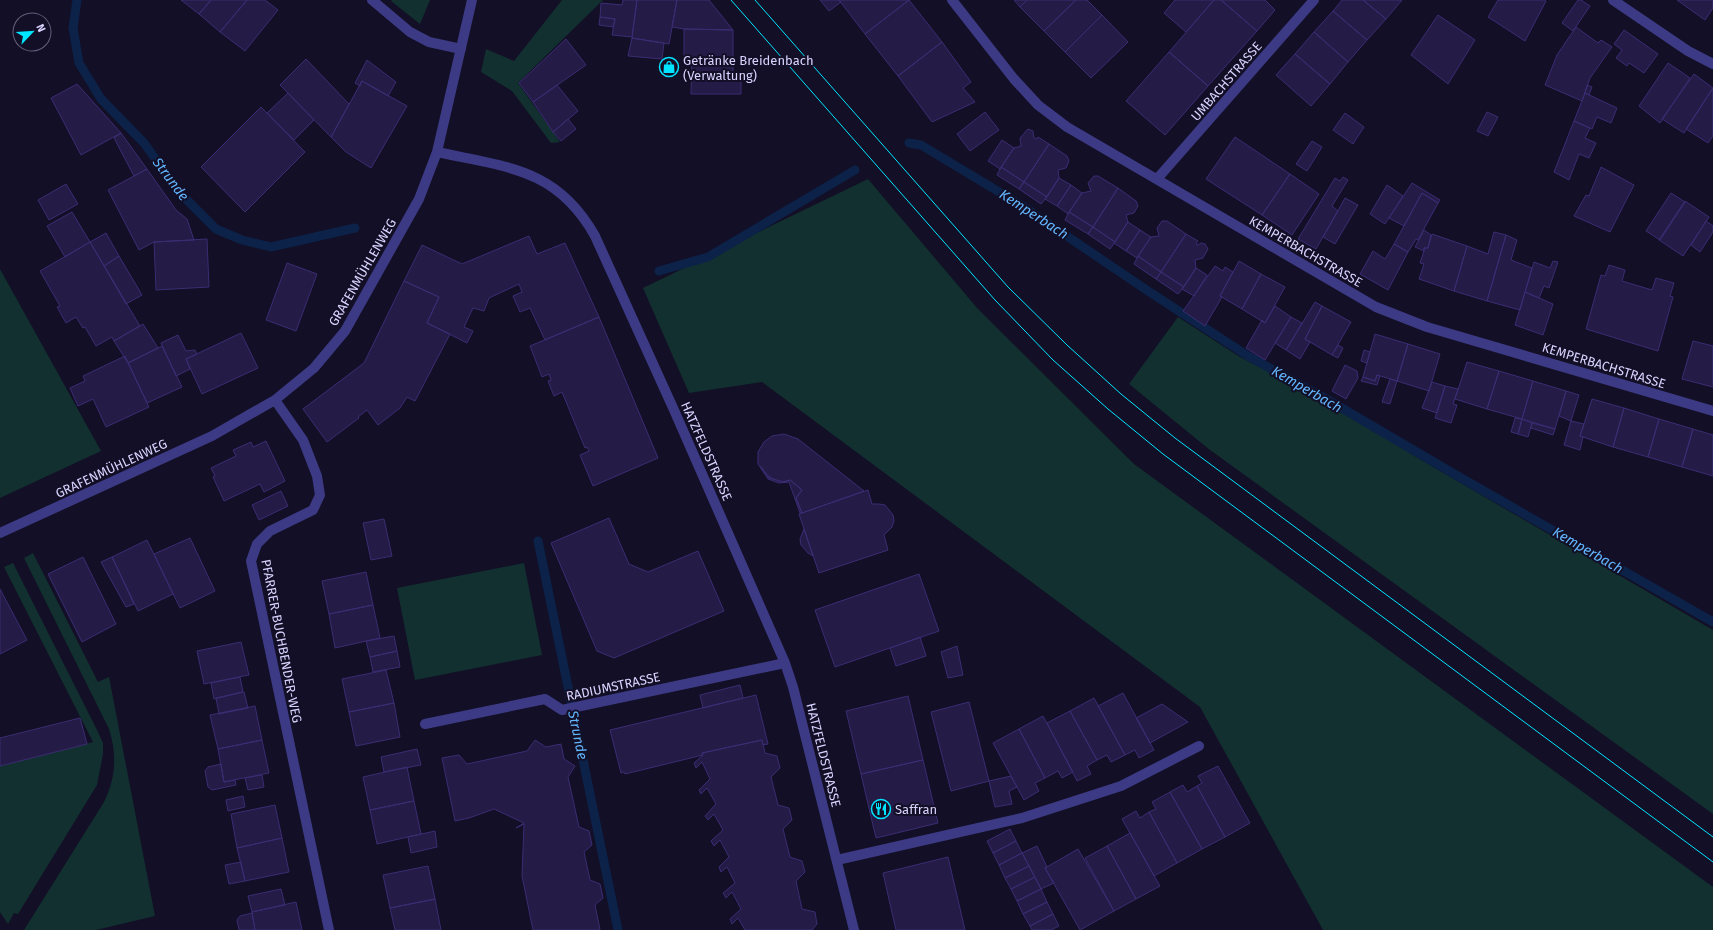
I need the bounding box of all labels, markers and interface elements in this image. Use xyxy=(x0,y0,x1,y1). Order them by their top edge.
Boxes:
north arrow xyxy=(12,12,52,52)
text: N xyxy=(33,22,48,34)
street label: UMBACHSTRASSE xyxy=(1188,39,1265,124)
place label: Getränke Breidenbach (Verwaltung) xyxy=(683,53,814,83)
shop icon: Getränke Breidenbach (Verwaltung) xyxy=(658,56,680,78)
water label: Strunde xyxy=(148,154,192,204)
water label: Kemperbach xyxy=(996,186,1071,243)
street label: KEMPERBACHSTRASSE xyxy=(1246,213,1365,290)
street label: GRAFENMÜHLENWEG xyxy=(325,215,399,329)
street label: KEMPERBACHSTRASSE xyxy=(1540,340,1667,391)
water label: Kemperbach xyxy=(1268,362,1345,416)
street label: HATZFELDSTRASSE xyxy=(678,399,735,503)
street label: GRAFENMÜHLENWEG xyxy=(53,435,169,501)
water label: Kemperbach xyxy=(1549,523,1626,577)
street label: PFARRER-BUCHBENDER-WEG xyxy=(258,558,305,724)
street label: RADIUMSTRASSE xyxy=(565,669,662,704)
street label: HATZFELDSTRASSE xyxy=(803,701,844,809)
water label: Strunde xyxy=(564,708,591,761)
restaurant icon: Saffran xyxy=(870,798,892,820)
place label: Saffran xyxy=(895,802,937,817)

